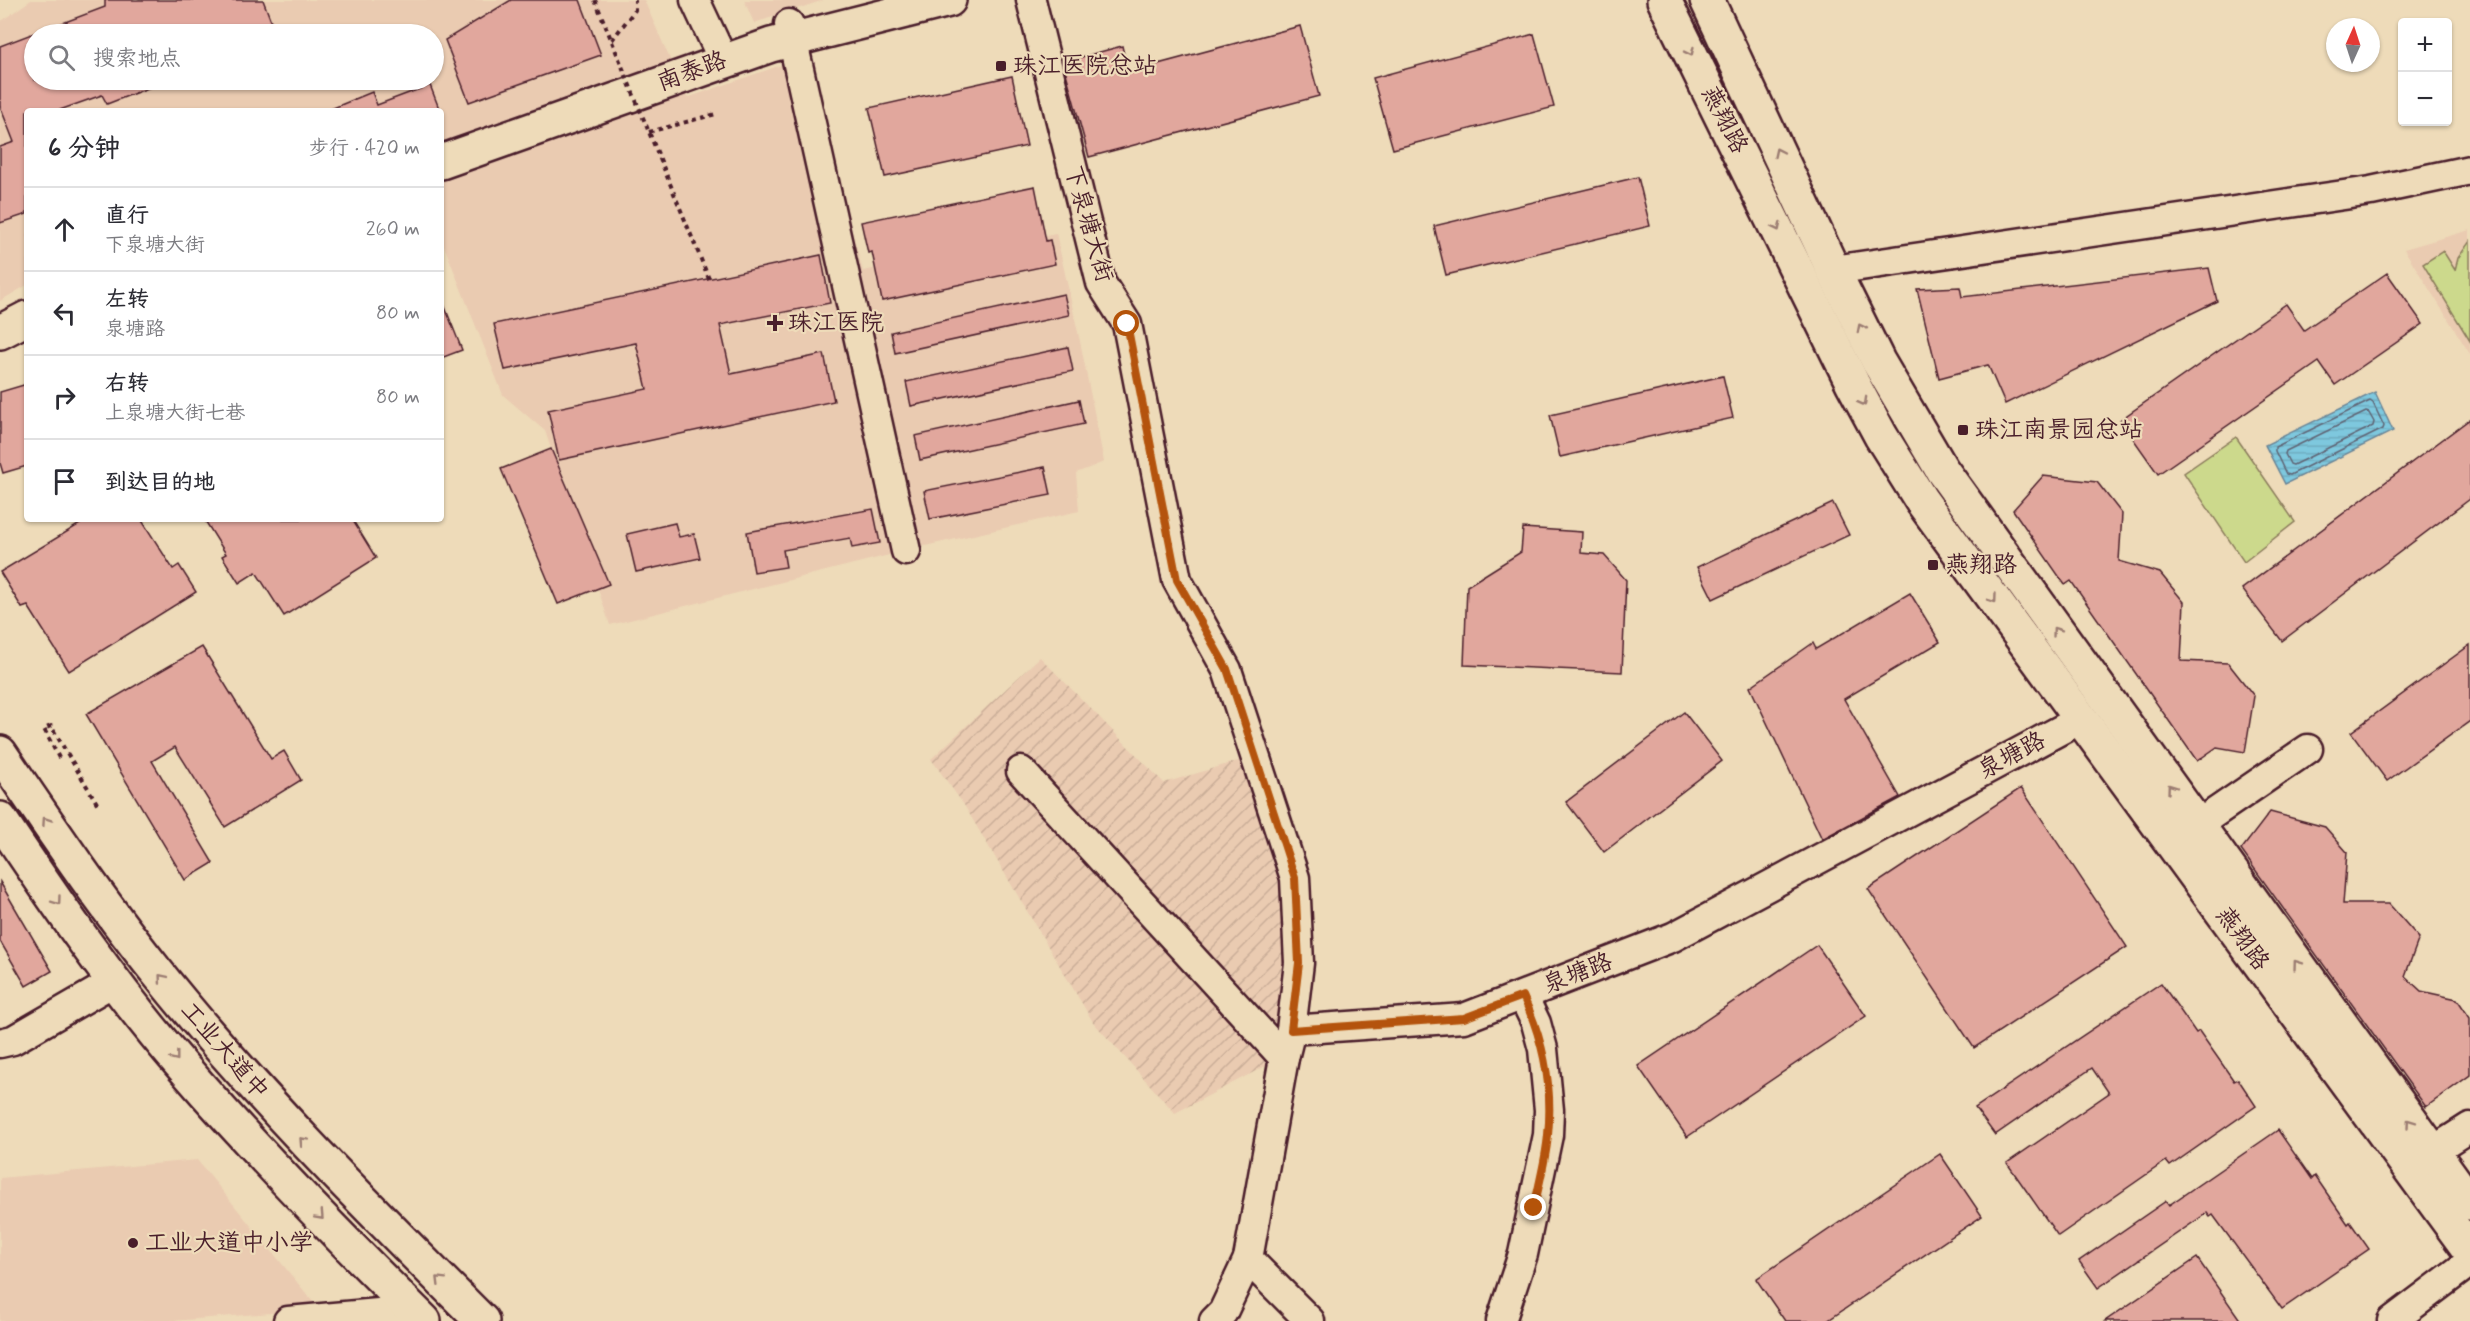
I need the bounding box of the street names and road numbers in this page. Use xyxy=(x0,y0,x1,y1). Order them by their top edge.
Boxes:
street label: 南泰路 xyxy=(653,45,731,99)
street label: 燕翔路 xyxy=(1694,81,1754,159)
street label: 下泉塘大街 xyxy=(1057,162,1119,286)
street label: 泉塘路 xyxy=(1973,725,2051,787)
street label: 燕翔路 xyxy=(2208,901,2276,977)
street label: 泉塘路 xyxy=(1539,947,1617,1001)
street label: 工业大道中 xyxy=(173,996,275,1106)

